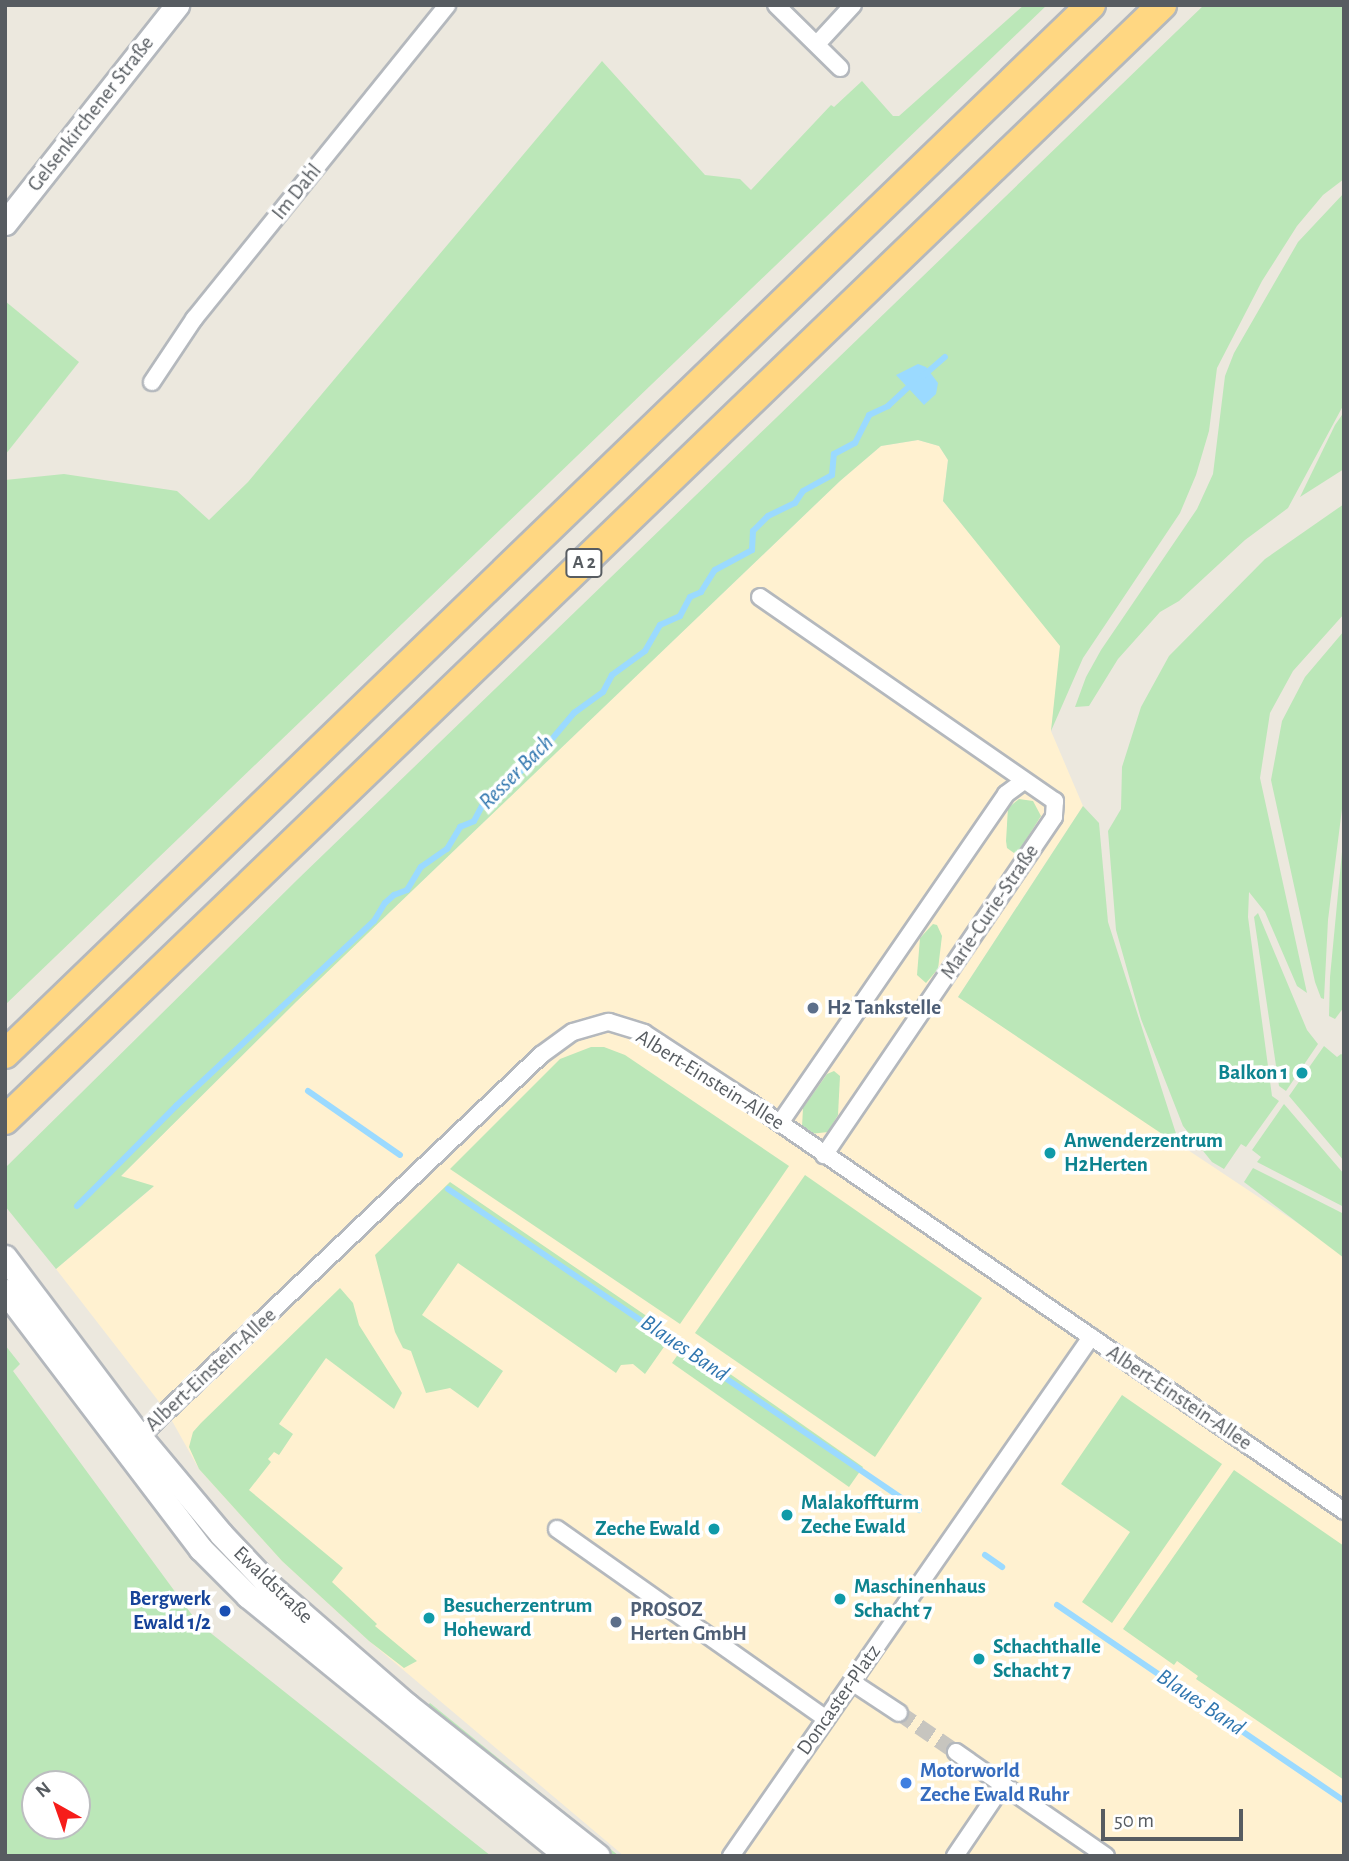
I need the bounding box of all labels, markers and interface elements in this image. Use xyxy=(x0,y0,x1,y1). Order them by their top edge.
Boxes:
street label: Gelsenkirchener Straße xyxy=(22,31,160,197)
street label: Im Dahl xyxy=(267,159,327,225)
road number: A 2 xyxy=(565,548,603,578)
water label: Resser Bach xyxy=(474,730,560,816)
street label: Marie-Curie-Straße xyxy=(936,840,1044,984)
place label: H2 Tankstelle xyxy=(827,995,941,1021)
marker: H2 Tankstelle xyxy=(805,1000,821,1016)
street label: Albert-Einstein-Allee xyxy=(631,1024,789,1136)
place label: Balkon 1 xyxy=(1218,1060,1288,1086)
marker: Balkon 1 xyxy=(1294,1065,1310,1081)
place label: Anwenderzentrum H2Herten xyxy=(1064,1128,1223,1178)
marker: Anwenderzentrum H2Herten xyxy=(1042,1145,1058,1161)
street label: Albert-Einstein-Allee xyxy=(140,1303,282,1437)
water label: Blaues Band xyxy=(635,1310,733,1388)
street label: Albert-Einstein-Allee xyxy=(1102,1340,1256,1456)
place label: Malakoffturm Zeche Ewald xyxy=(801,1490,919,1540)
marker: Malakoffturm Zeche Ewald xyxy=(779,1507,795,1523)
place label: Zeche Ewald xyxy=(595,1516,700,1542)
marker: Zeche Ewald xyxy=(706,1521,722,1537)
street label: Ewaldstraße xyxy=(228,1541,318,1629)
place label: Maschinenhaus Schacht 7 xyxy=(854,1574,986,1624)
place label: Bergwerk Ewald 1/2 xyxy=(129,1586,211,1636)
marker: Maschinenhaus Schacht 7 xyxy=(832,1591,848,1607)
place label: Besucherzentrum Hoheward xyxy=(443,1593,592,1643)
place label: PROSOZ Herten GmbH xyxy=(630,1597,747,1647)
marker: Bergwerk Ewald 1/2 xyxy=(217,1603,233,1619)
marker: Besucherzentrum Hoheward xyxy=(421,1610,437,1626)
marker: PROSOZ Herten GmbH xyxy=(608,1614,624,1630)
place label: Schachthalle Schacht 7 xyxy=(993,1634,1101,1684)
street label: Doncaster-Platz xyxy=(792,1640,886,1760)
marker: Schachthalle Schacht 7 xyxy=(971,1651,987,1667)
water label: Blaues Band xyxy=(1151,1664,1249,1742)
place label: Motorworld Zeche Ewald Ruhr xyxy=(920,1758,1069,1808)
north arrow xyxy=(21,1770,91,1840)
marker: Motorworld Zeche Ewald Ruhr xyxy=(898,1775,914,1791)
text: N xyxy=(32,1779,55,1802)
scale bar xyxy=(1104,1794,1246,1838)
text: 50 m xyxy=(1114,1810,1154,1831)

